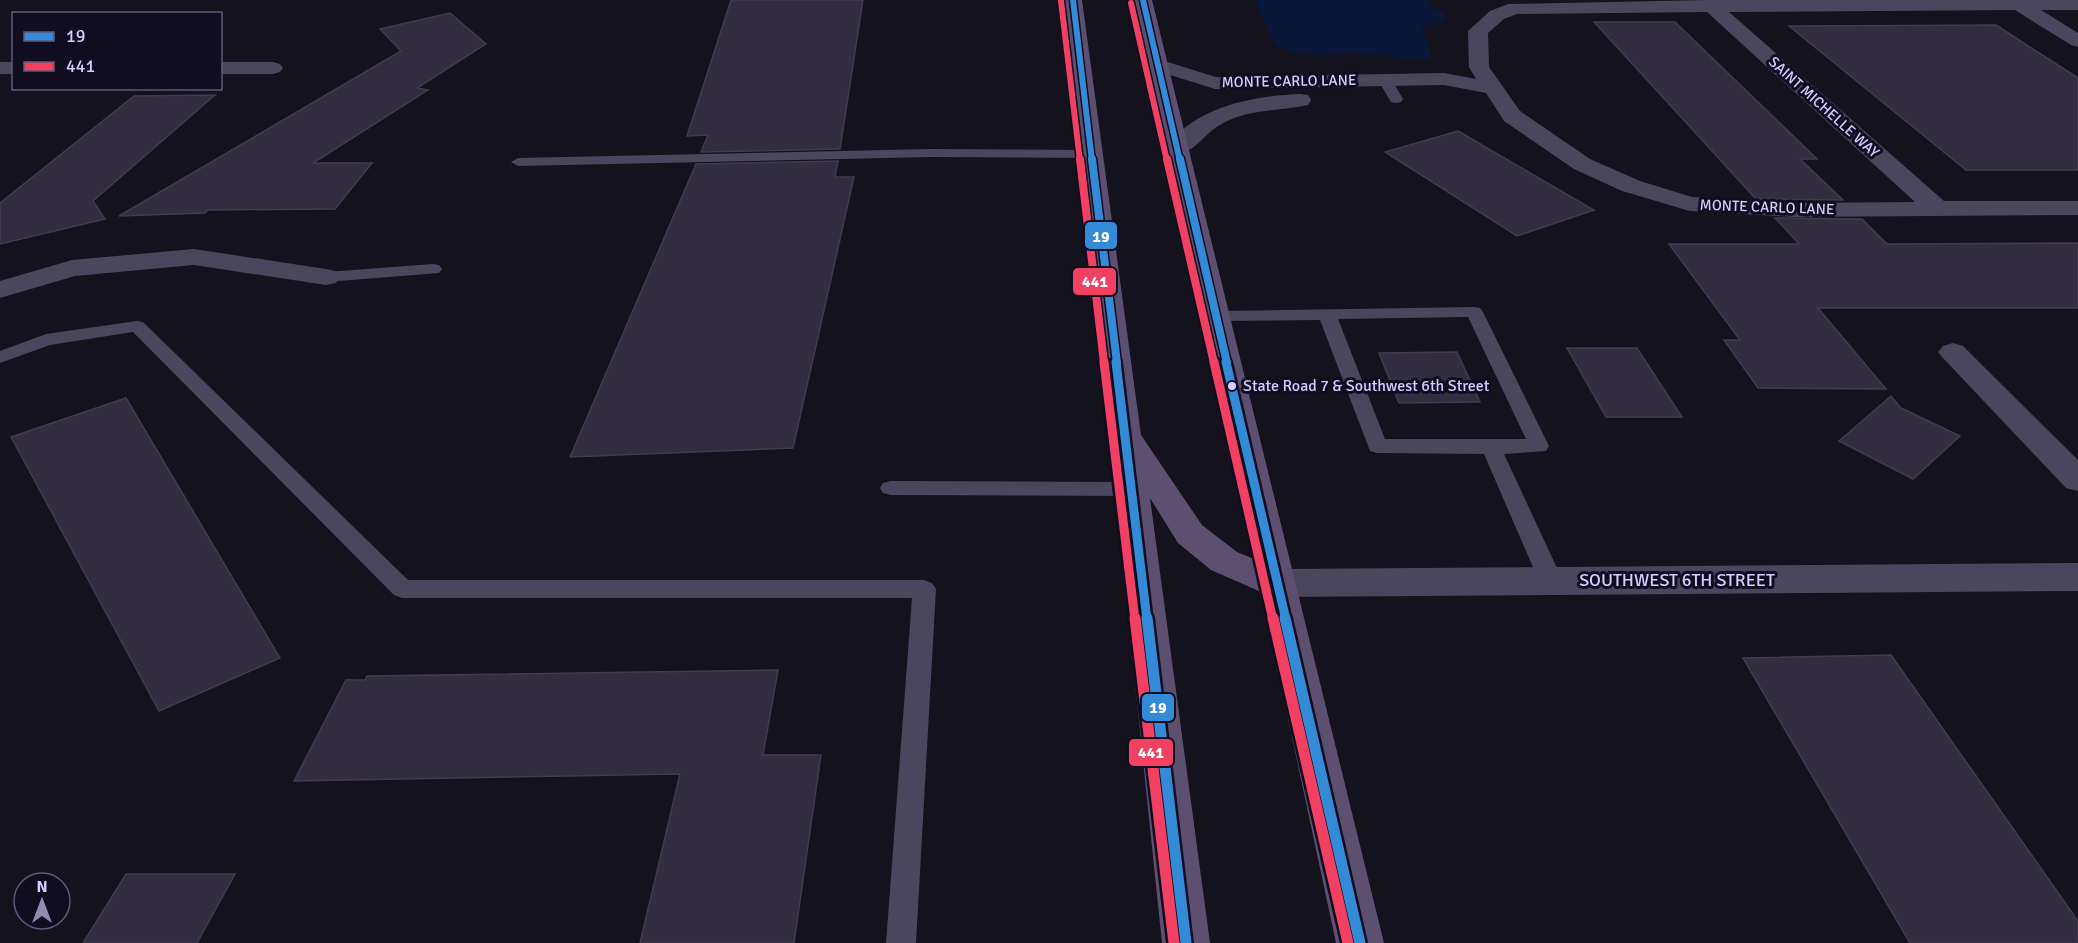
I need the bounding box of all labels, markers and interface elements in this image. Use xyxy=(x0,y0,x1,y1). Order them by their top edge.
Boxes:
legend xyxy=(12,12,222,90)
text: 19 xyxy=(66,25,85,47)
street label: SAINT MICHELLE WAY xyxy=(1765,53,1883,162)
text: 441 xyxy=(66,55,95,77)
street label: MONTE CARLO LANE xyxy=(1222,71,1356,91)
street label: MONTE CARLO LANE xyxy=(1699,196,1835,218)
line badge: 19 xyxy=(1084,221,1118,250)
text: 19 xyxy=(1092,227,1110,247)
line badge: 441 xyxy=(1072,267,1117,296)
text: 441 xyxy=(1082,272,1108,292)
place label: State Road 7 & Southwest 6th Street xyxy=(1243,376,1490,396)
marker: State Road 7 & Southwest 6th Street xyxy=(1226,380,1238,392)
street label: SOUTHWEST 6TH STREET xyxy=(1579,569,1775,591)
line badge: 19 xyxy=(1141,693,1175,722)
text: 19 xyxy=(1149,698,1167,718)
line badge: 441 xyxy=(1128,738,1174,767)
text: 441 xyxy=(1138,743,1164,763)
north arrow xyxy=(12,871,72,931)
text: N xyxy=(36,877,48,897)

